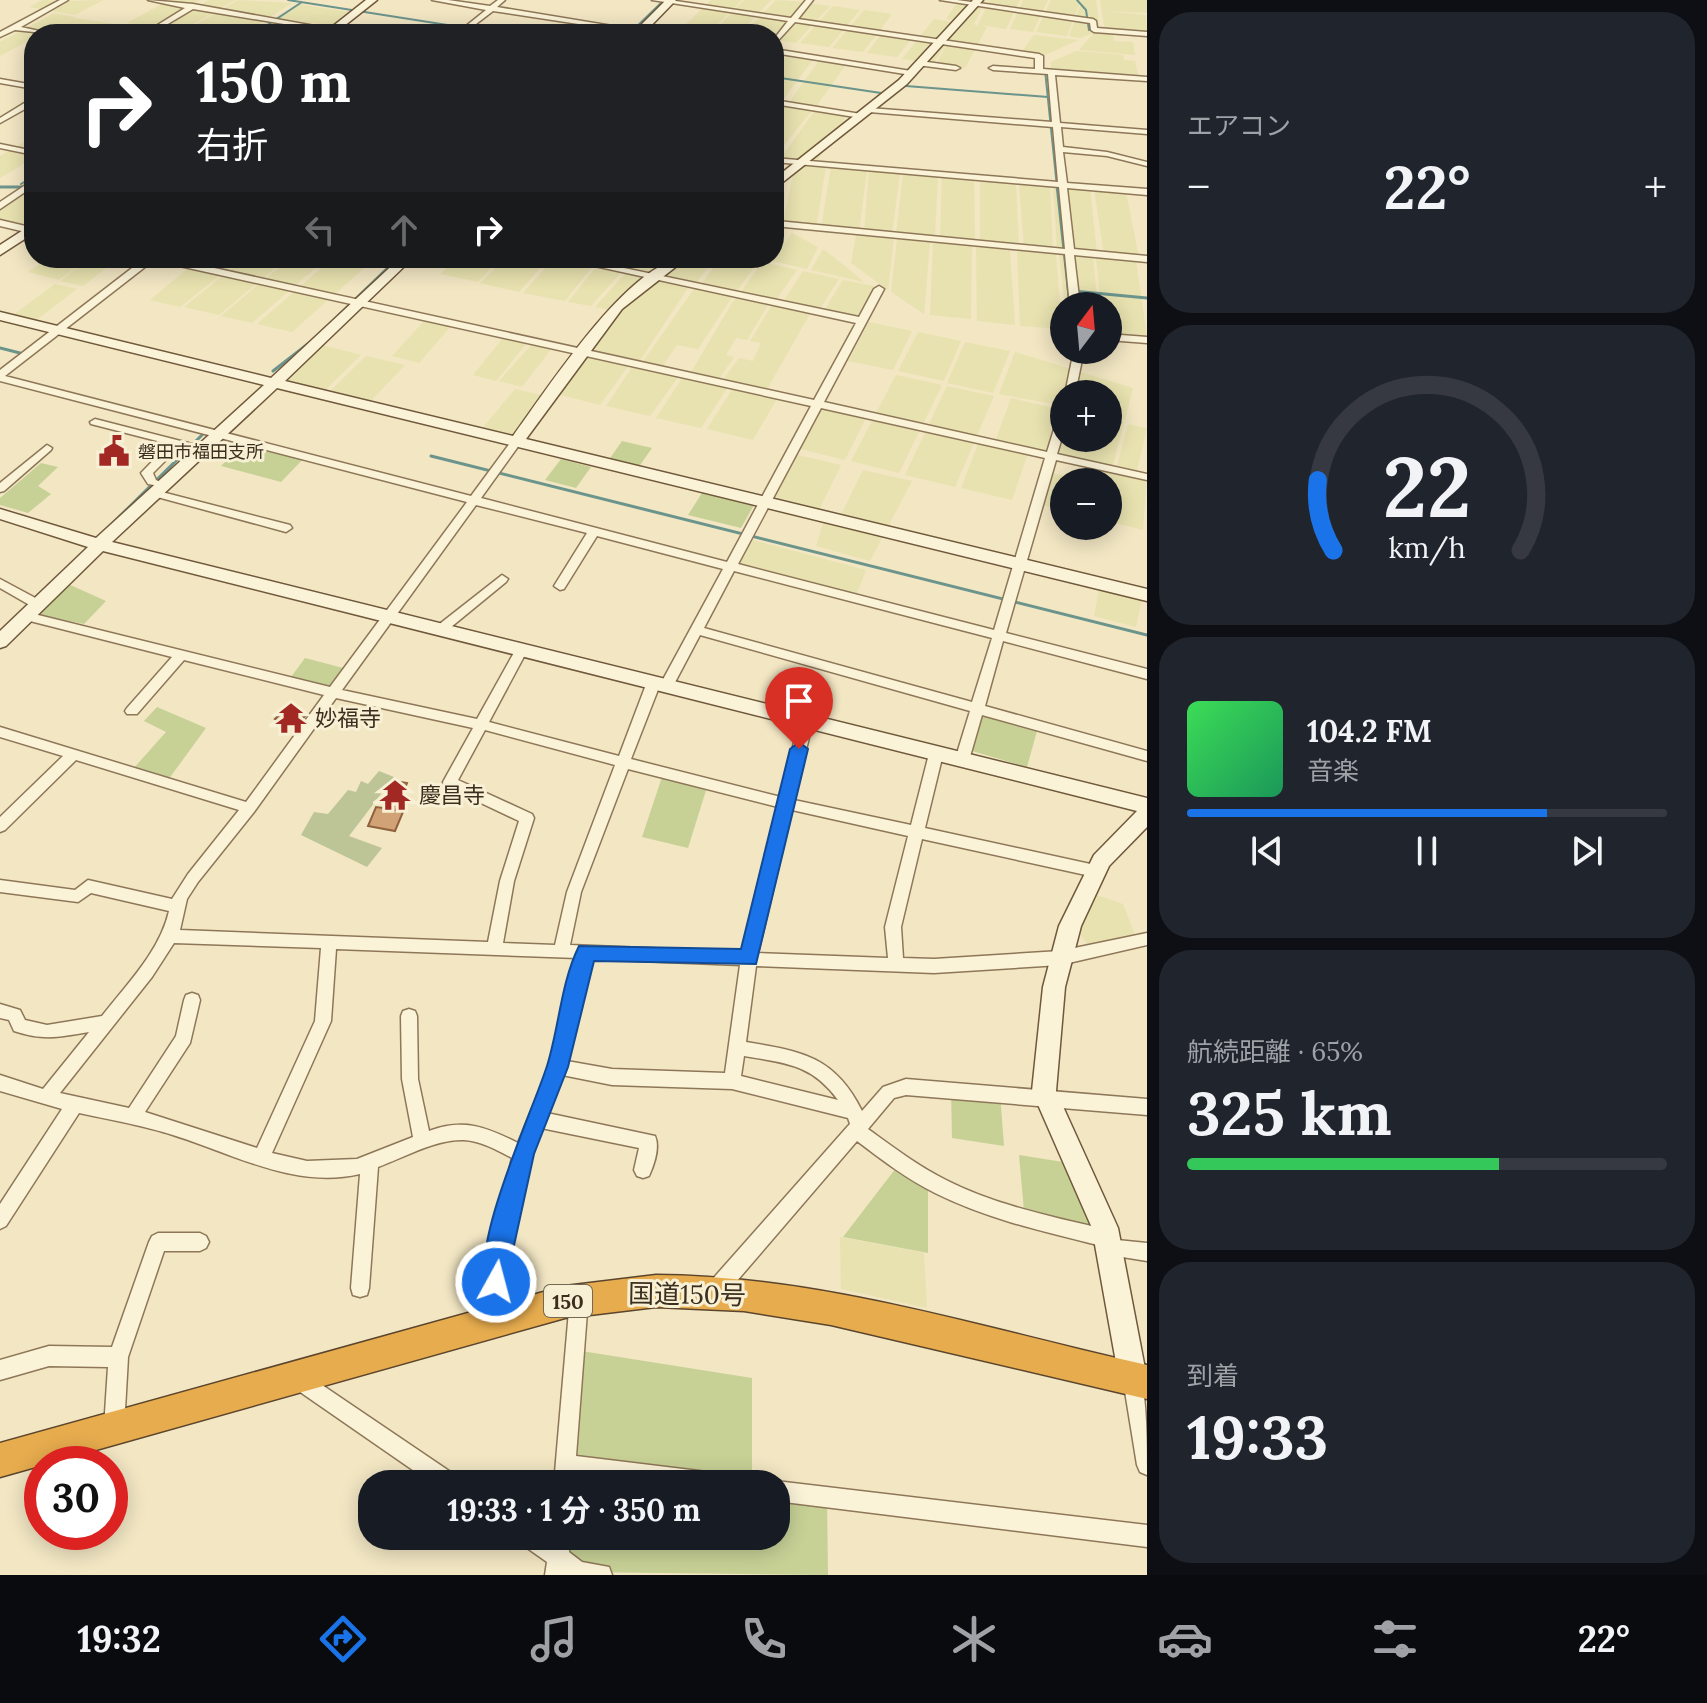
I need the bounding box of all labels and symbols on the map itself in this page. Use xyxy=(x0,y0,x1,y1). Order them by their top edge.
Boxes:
north arrow xyxy=(1050,292,1122,364)
public building icon: 磐田市福田支所 xyxy=(97,434,131,468)
place label: 磐田市福田支所 xyxy=(138,440,264,463)
pin xyxy=(765,667,833,749)
temple icon: 妙福寺 xyxy=(274,701,308,735)
place label: 妙福寺 xyxy=(315,704,381,732)
temple icon: 慶昌寺 xyxy=(378,778,412,812)
place label: 慶昌寺 xyxy=(419,781,485,809)
position arrow xyxy=(454,1240,538,1324)
street label: 国道150号 xyxy=(628,1276,746,1312)
road number: 150 xyxy=(544,1285,592,1317)
speed limit sign: 30 xyxy=(24,1446,128,1550)

